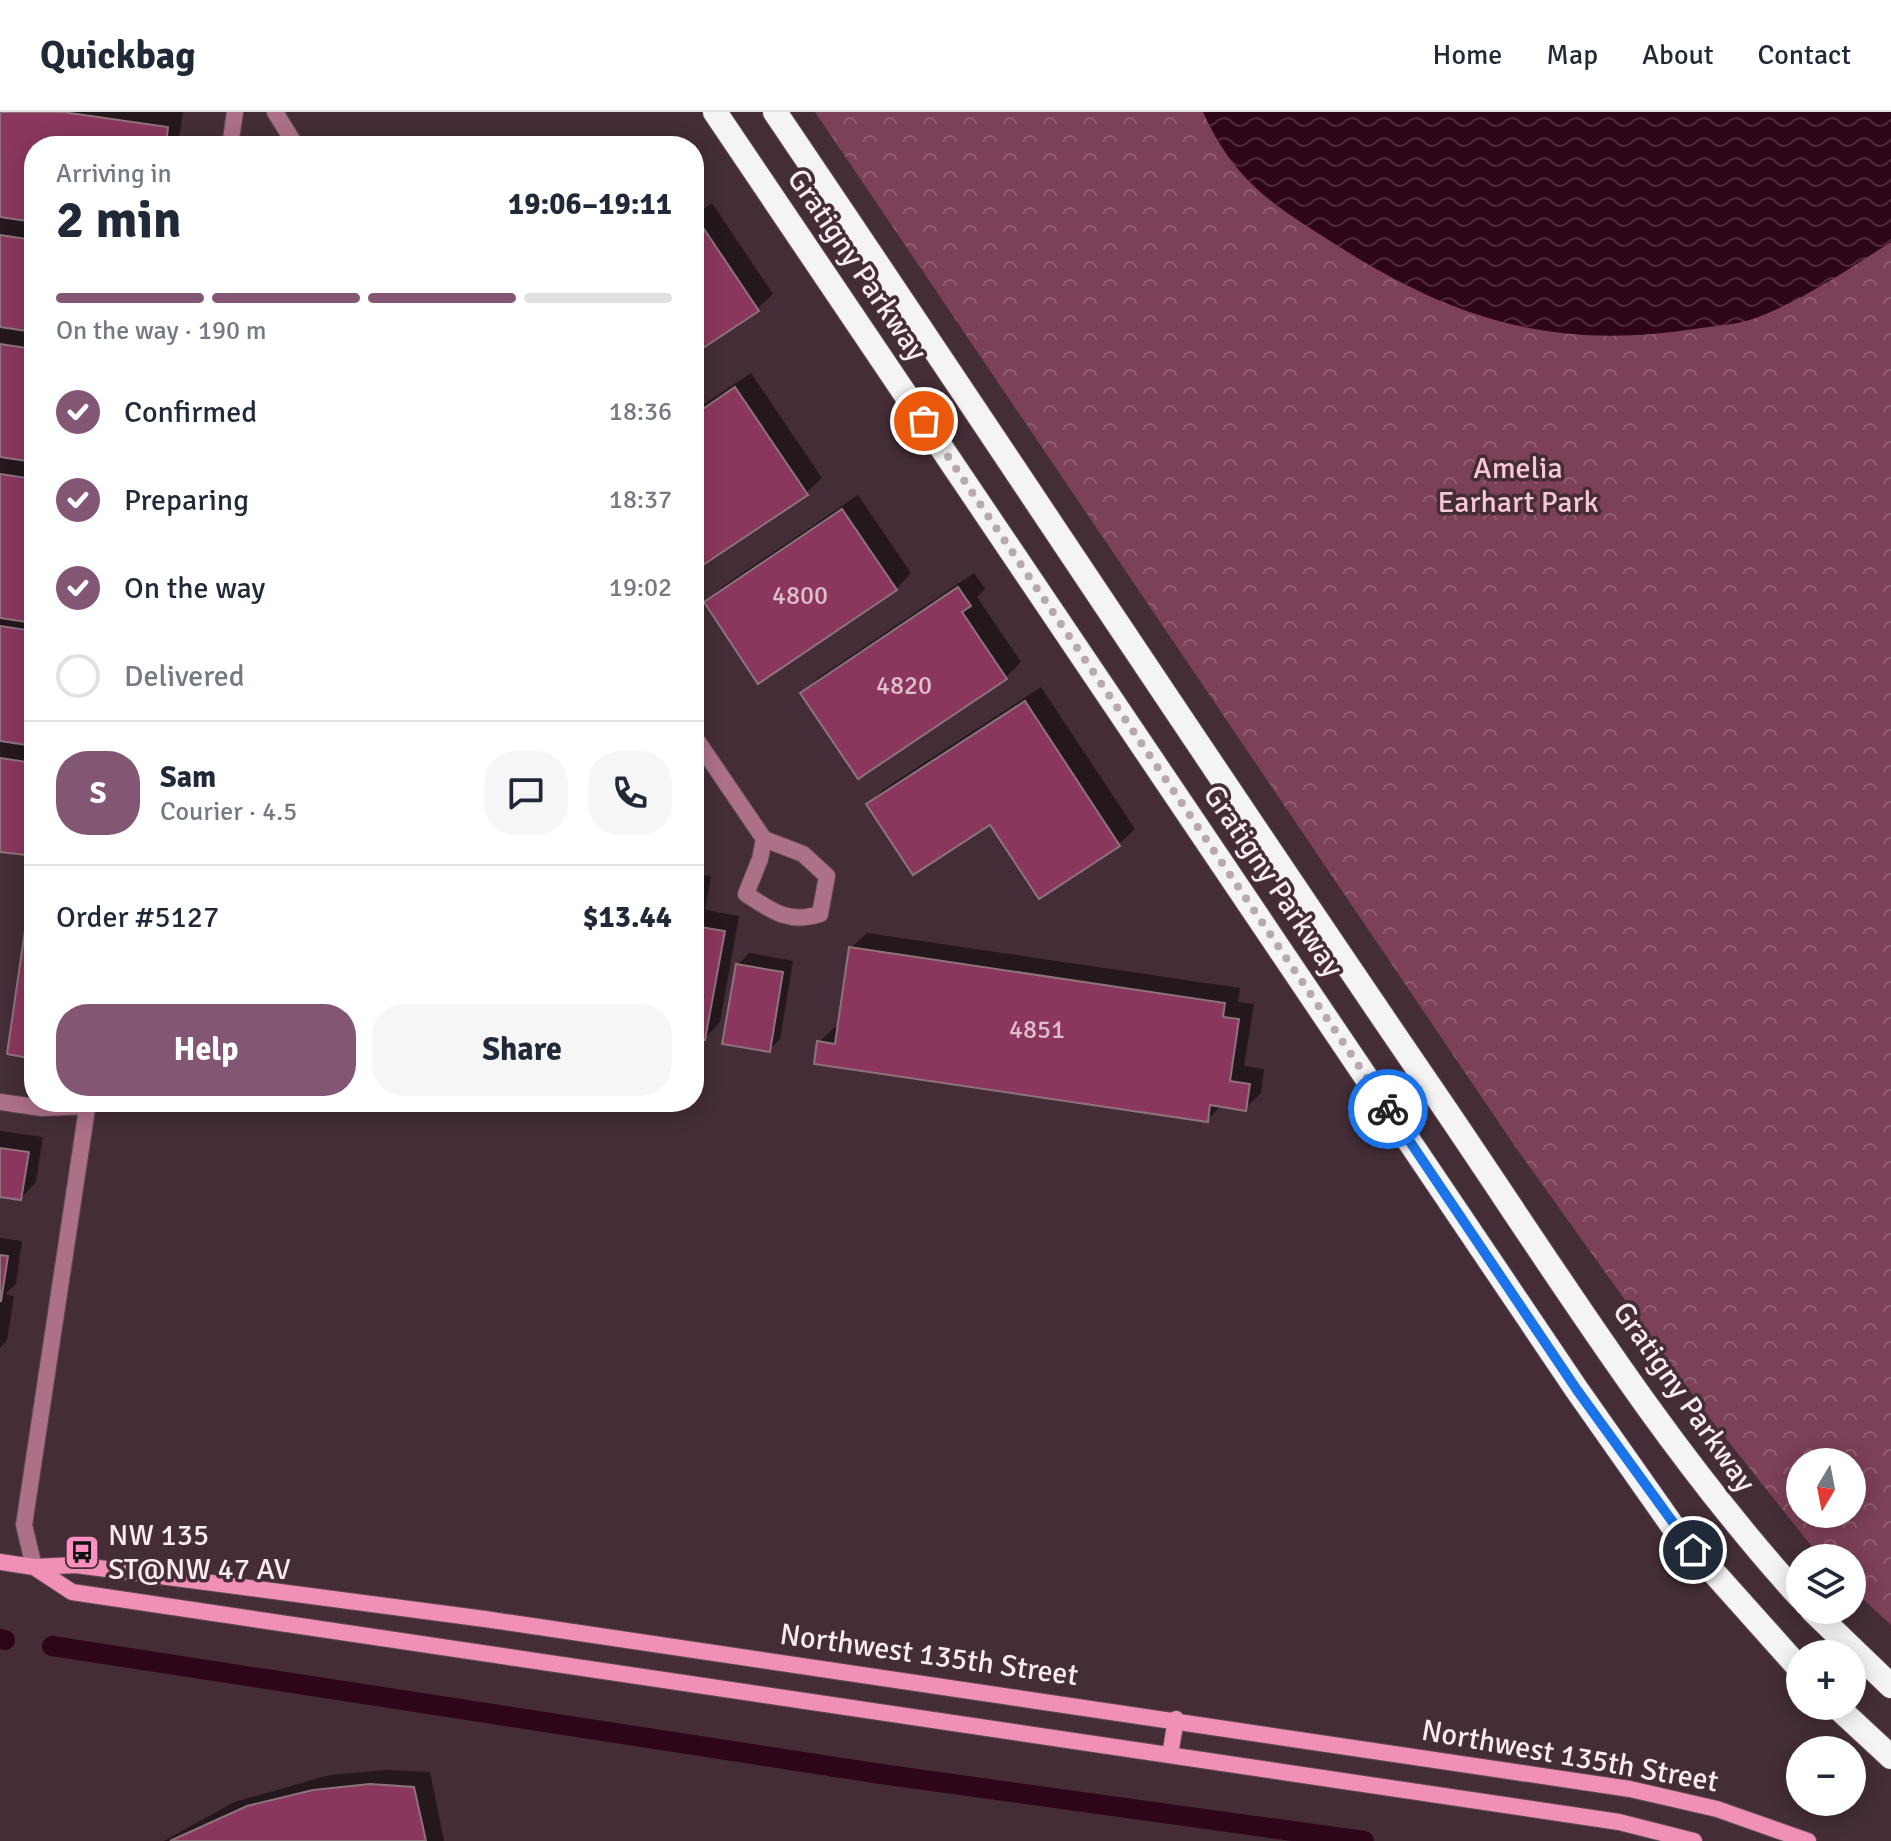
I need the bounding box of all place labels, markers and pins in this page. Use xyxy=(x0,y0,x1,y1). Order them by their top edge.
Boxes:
pin xyxy=(890,387,958,455)
pin xyxy=(1659,1516,1727,1584)
place label: NW 135 ST@NW 47 AV xyxy=(108,1517,291,1588)
bus stop icon: NW 135 ST@NW 47 AV xyxy=(63,1533,101,1571)

